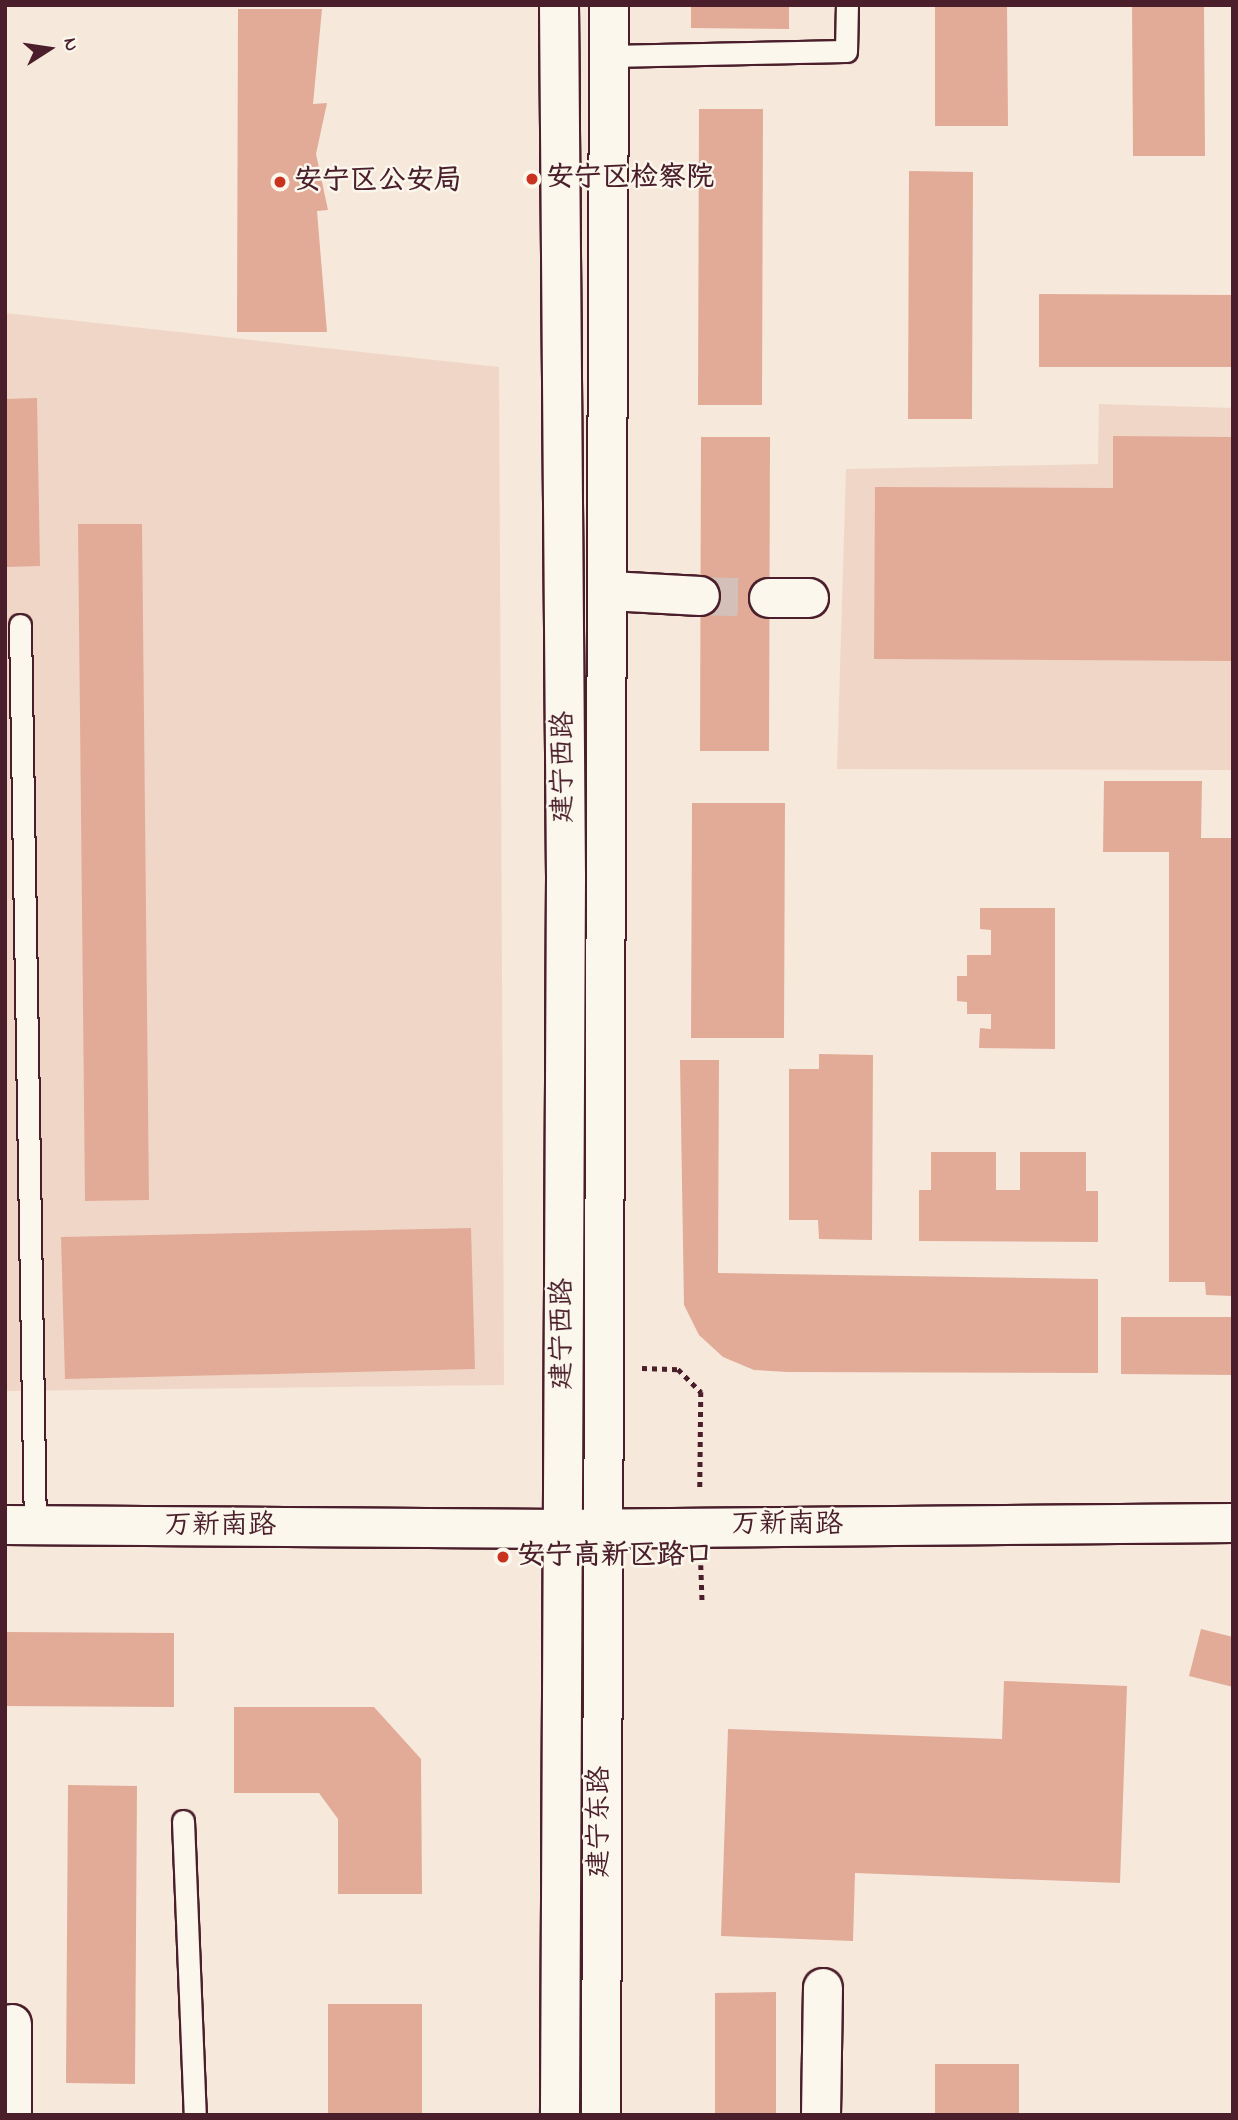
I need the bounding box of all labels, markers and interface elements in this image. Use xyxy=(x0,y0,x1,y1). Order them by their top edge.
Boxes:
north arrow xyxy=(14,14,84,84)
text: N xyxy=(55,35,85,54)
place label: 安宁区检察院 xyxy=(546,162,714,196)
place label: 安宁区公安局 xyxy=(294,165,462,199)
marker: 安宁区检察院 xyxy=(524,171,540,187)
marker: 安宁区公安局 xyxy=(272,174,288,190)
street label: 建宁西路 xyxy=(548,711,582,823)
street label: 建宁西路 xyxy=(547,1278,581,1390)
street label: 万新南路 xyxy=(731,1509,843,1543)
street label: 万新南路 xyxy=(164,1510,276,1544)
place label: 安宁高新区路口 xyxy=(517,1540,713,1574)
marker: 安宁高新区路口 xyxy=(495,1549,511,1565)
street label: 建宁东路 xyxy=(584,1766,618,1878)

